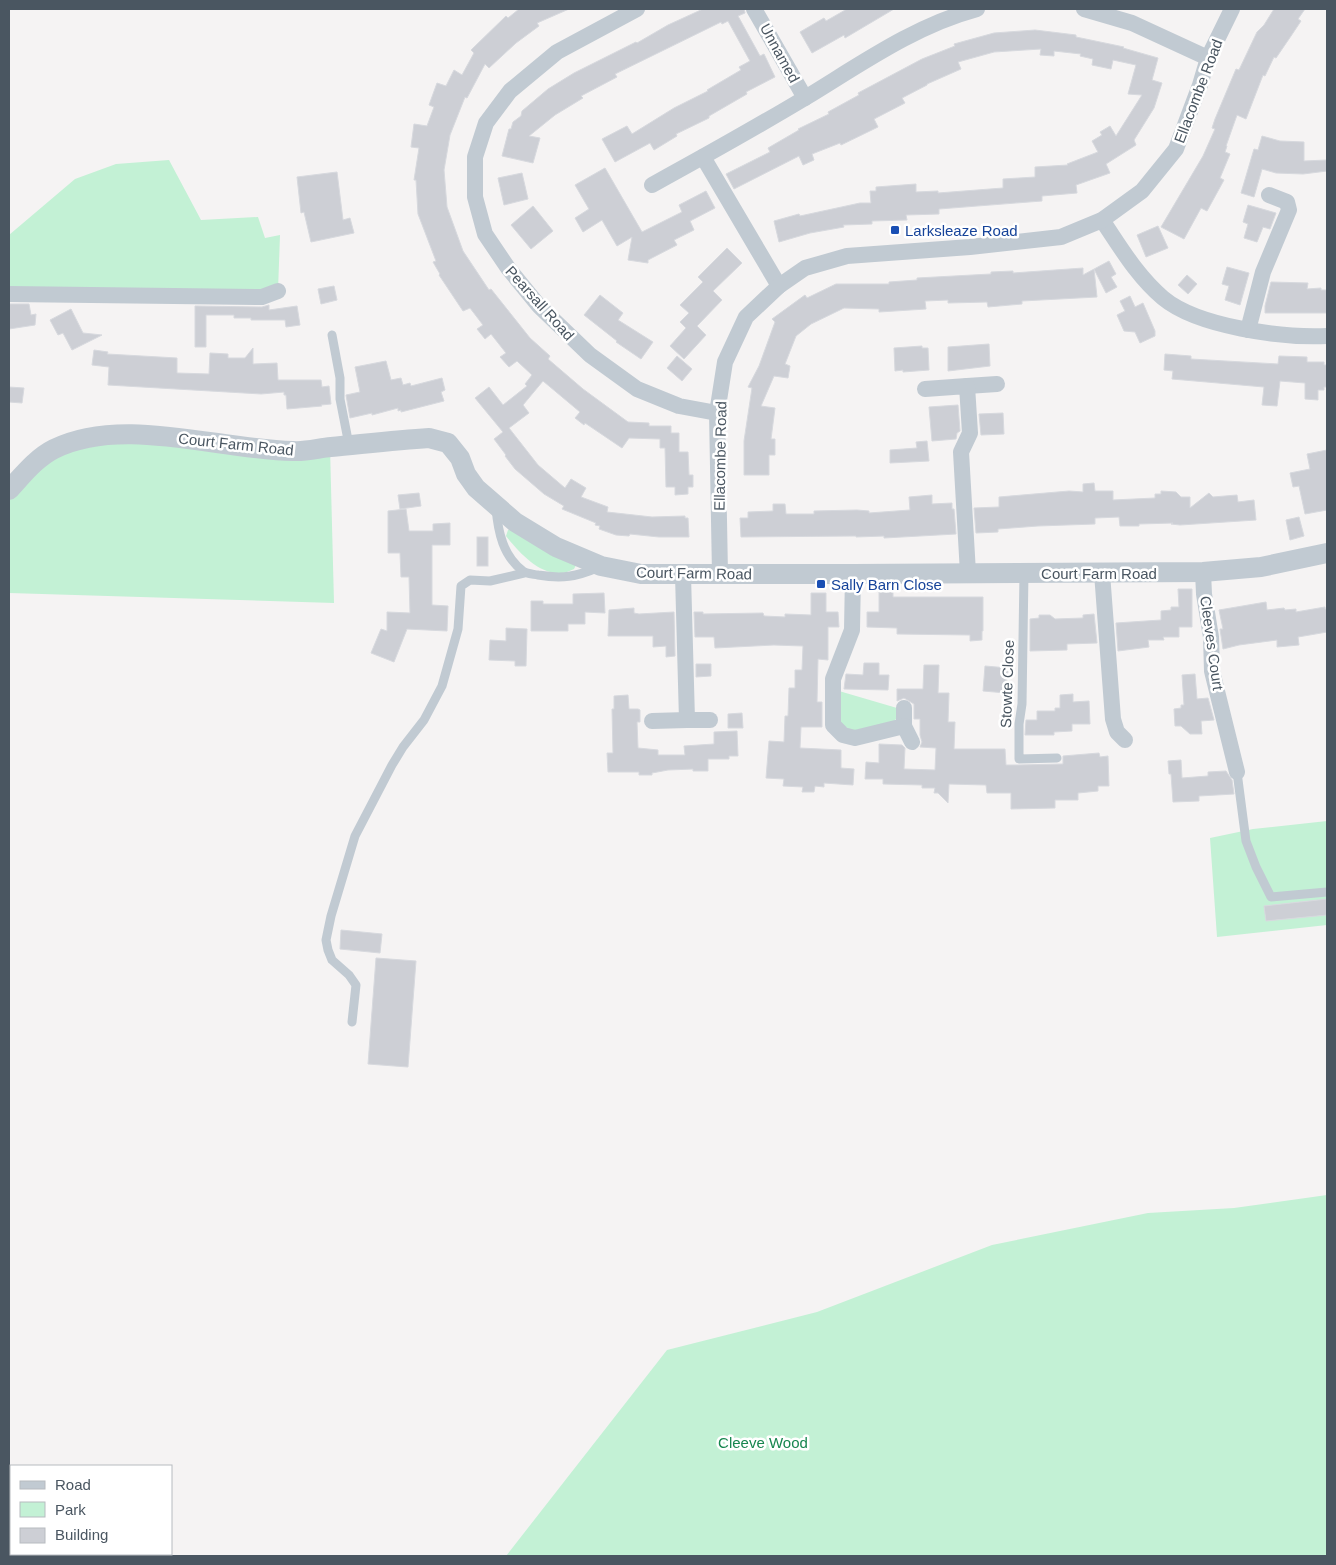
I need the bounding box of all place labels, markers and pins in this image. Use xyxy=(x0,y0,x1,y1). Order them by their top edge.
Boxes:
place label: Larksleaze Road xyxy=(905,222,1018,239)
marker: Larksleaze Road xyxy=(889,224,901,236)
place label: Sally Barn Close xyxy=(831,576,942,593)
marker: Sally Barn Close xyxy=(815,578,827,590)

